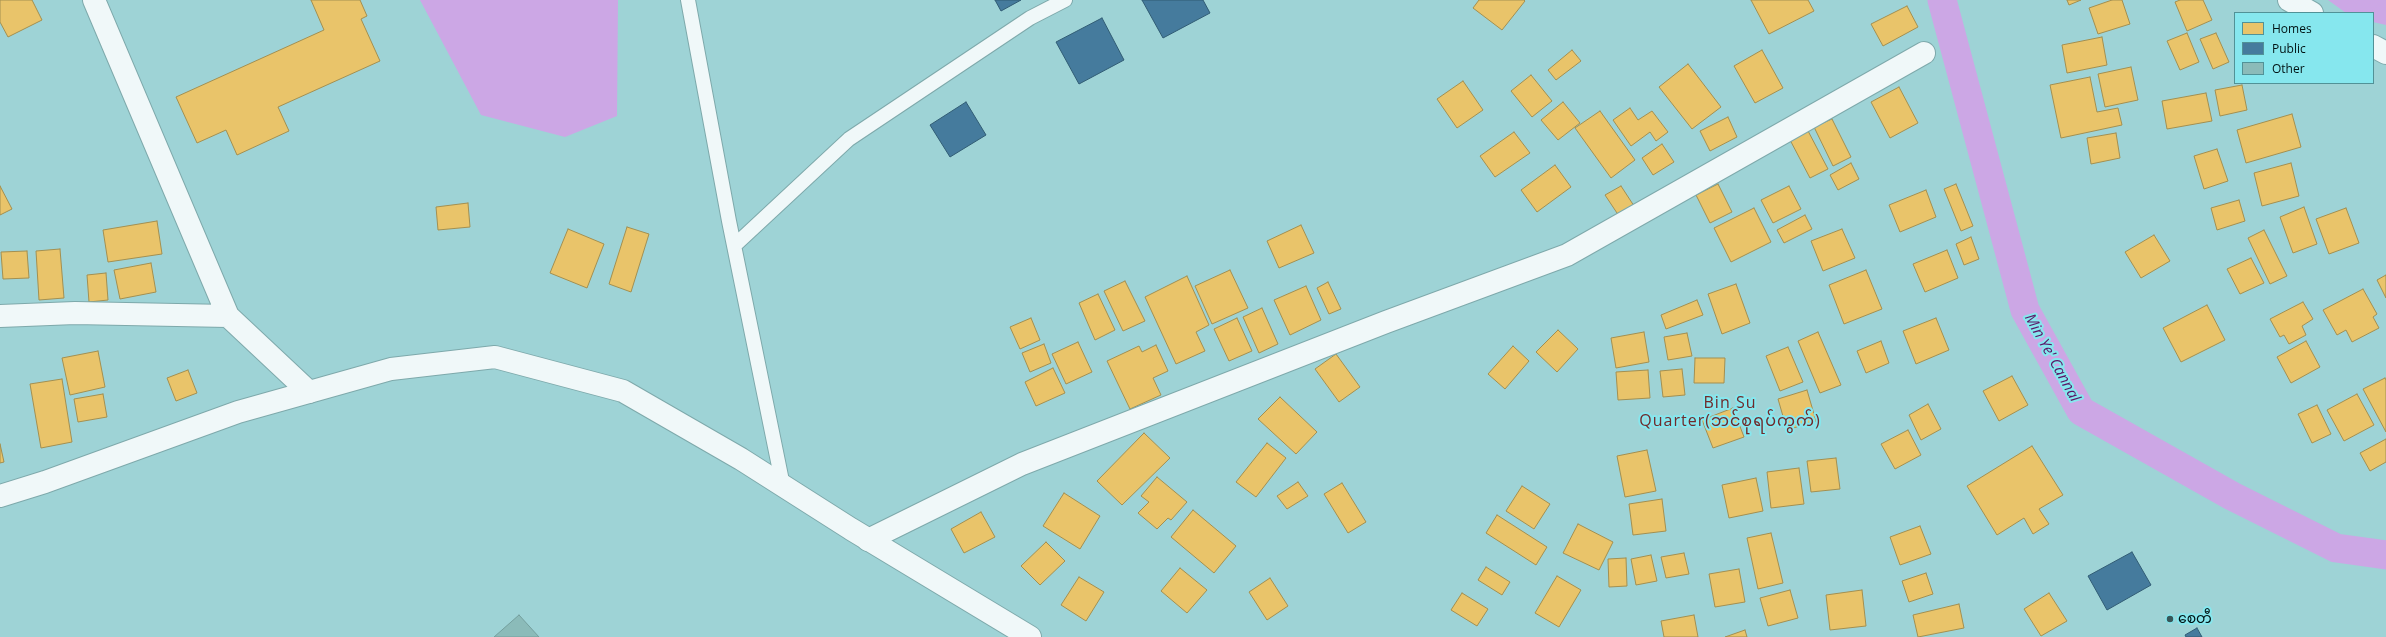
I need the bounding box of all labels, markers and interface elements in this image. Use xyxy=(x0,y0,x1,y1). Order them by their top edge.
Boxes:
legend xyxy=(2234,12,2374,84)
text: Homes xyxy=(2272,20,2312,37)
text: Public xyxy=(2272,40,2306,57)
text: Other xyxy=(2272,60,2305,77)
water label: Min Ye' Cannal xyxy=(2020,311,2084,405)
district label: Bin Su Quarter(ဘင်စုရပ်ကွက်) xyxy=(1647,393,1813,431)
place label: စေတီ xyxy=(2178,611,2212,627)
marker: စေတီ xyxy=(2165,614,2175,624)

